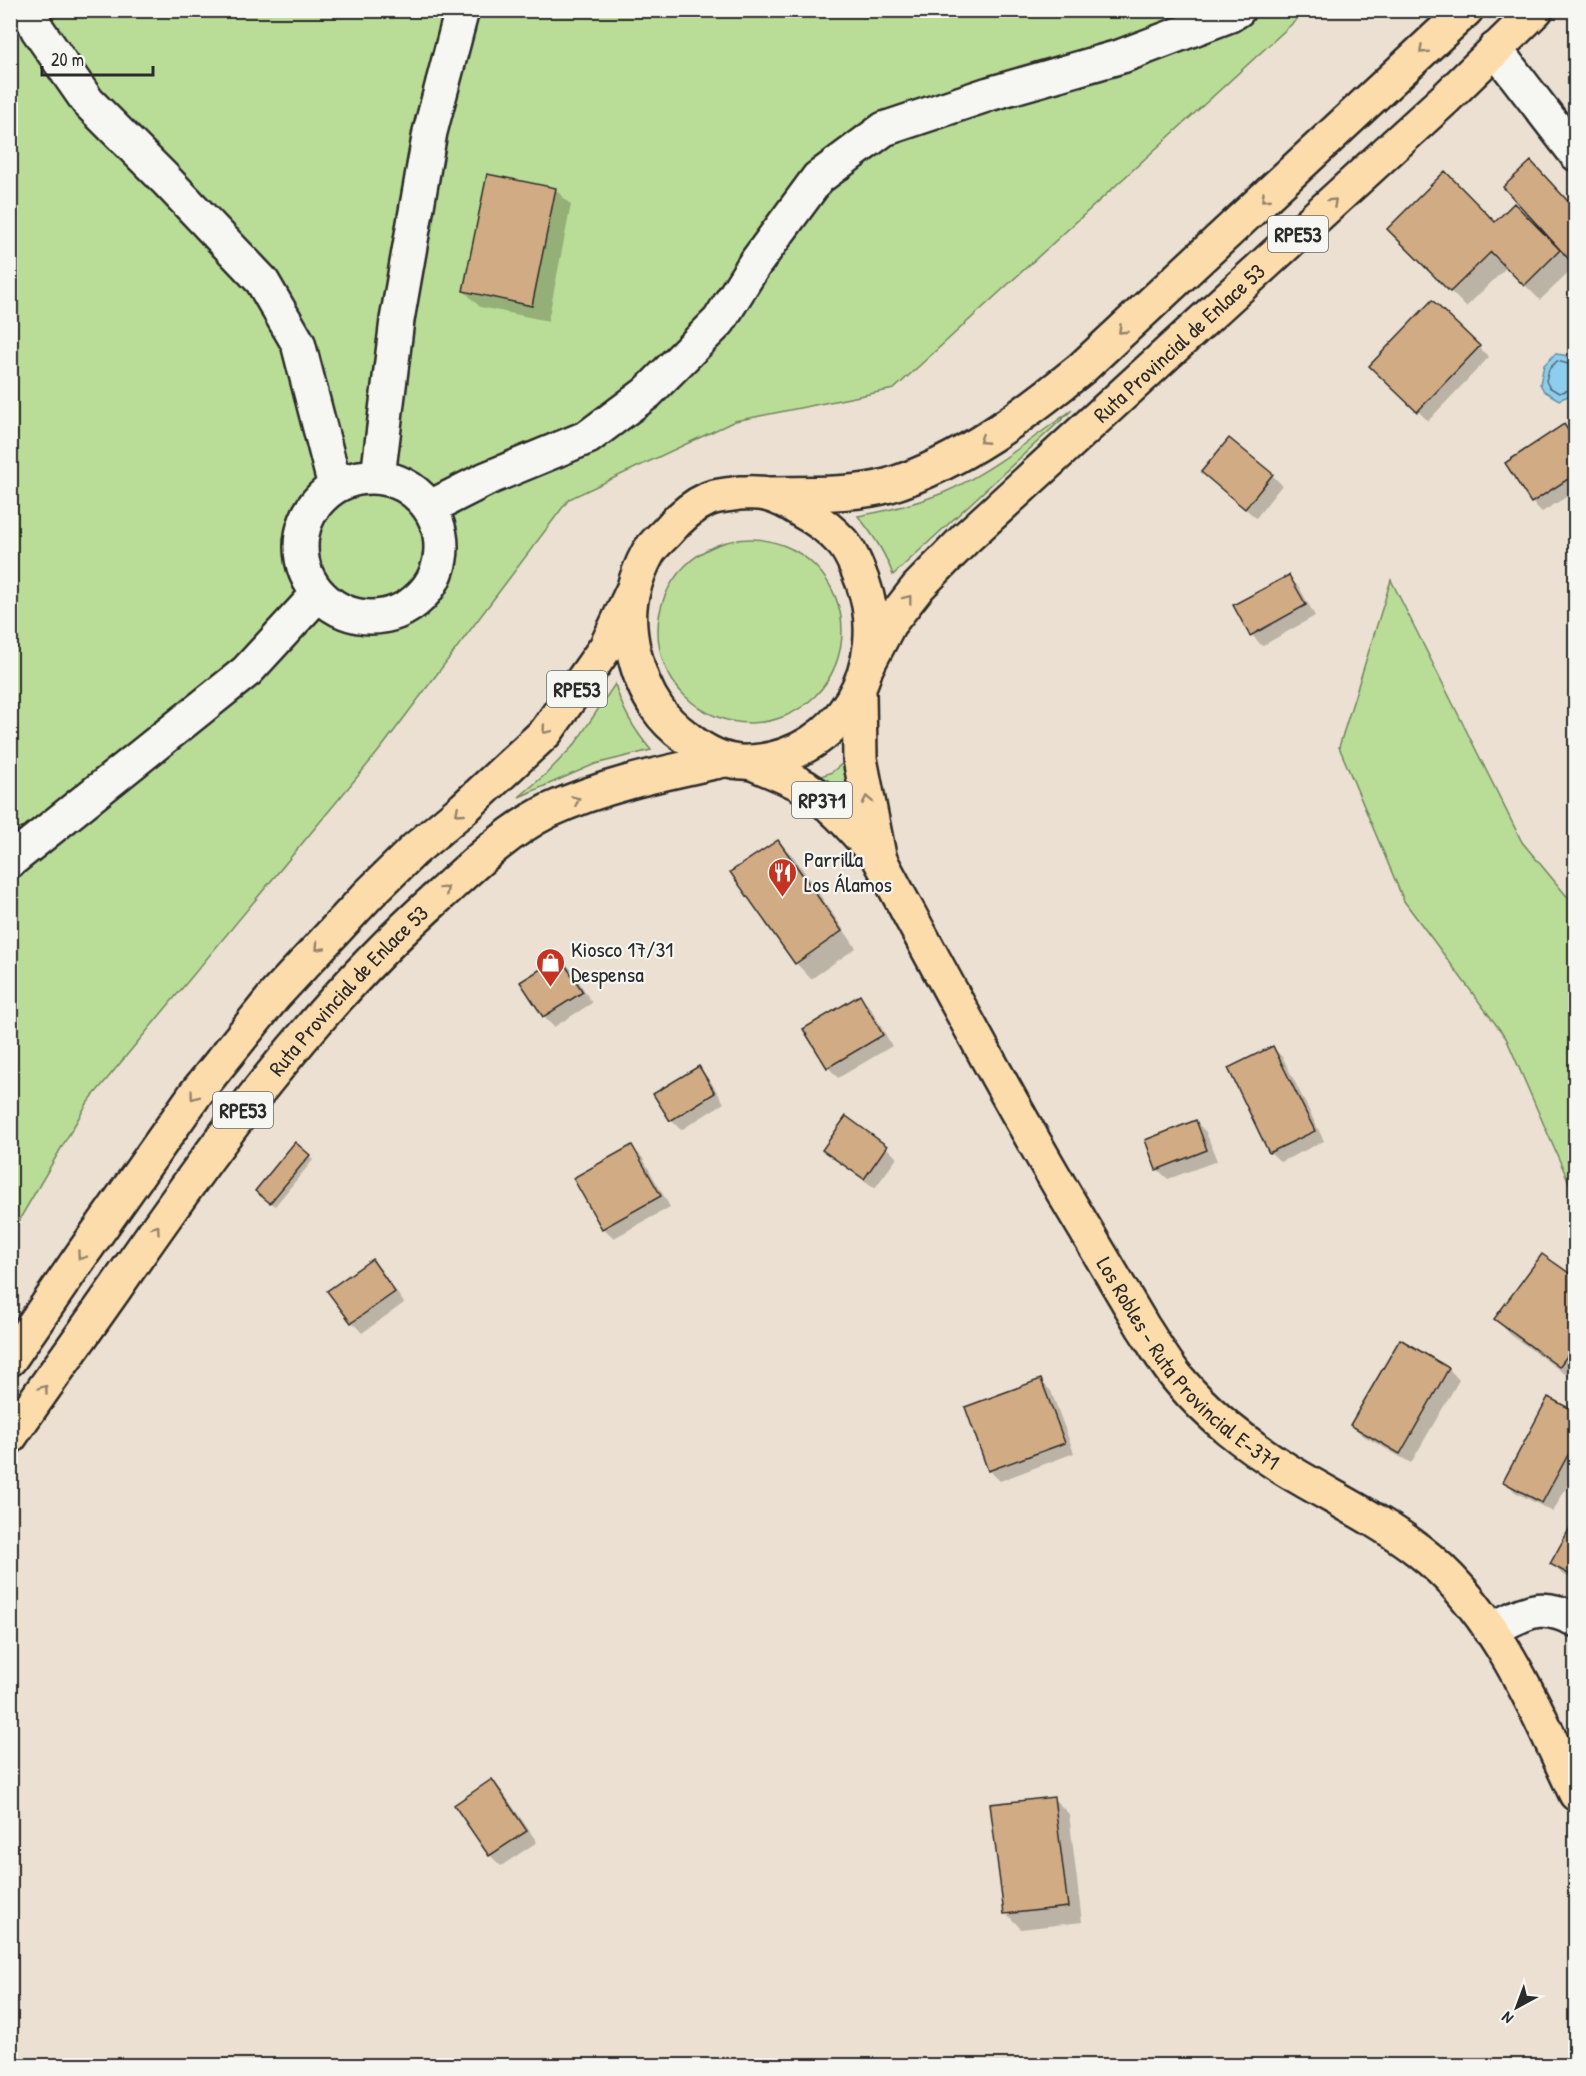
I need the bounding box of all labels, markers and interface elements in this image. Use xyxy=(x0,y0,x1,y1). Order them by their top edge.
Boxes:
scale bar xyxy=(42,39,153,77)
one-way arrow xyxy=(1420,43,1431,54)
text: 20 m xyxy=(51,47,84,72)
one-way arrow xyxy=(1261,190,1272,201)
one-way arrow xyxy=(1326,198,1337,209)
road number: RPE53 xyxy=(1268,216,1328,252)
street label: Ruta Provincial de Enlace 53 xyxy=(1087,256,1271,429)
one-way arrow xyxy=(1119,323,1130,334)
one-way arrow xyxy=(979,433,990,444)
one-way arrow xyxy=(901,594,912,605)
road number: RPE53 xyxy=(547,671,607,707)
one-way arrow xyxy=(543,723,554,734)
road number: RP371 xyxy=(792,782,852,818)
one-way arrow xyxy=(569,795,580,807)
one-way arrow xyxy=(861,796,874,806)
one-way arrow xyxy=(455,805,466,816)
place label: Parrilla Los Álamos xyxy=(804,844,892,899)
restaurant icon: Parrilla Los Álamos xyxy=(767,856,799,898)
one-way arrow xyxy=(438,886,449,897)
street label: Ruta Provincial de Enlace 53 xyxy=(262,898,435,1082)
place label: Kiosco 17/31 Despensa xyxy=(571,934,673,989)
one-way arrow xyxy=(315,940,326,951)
shop icon: Kiosco 17/31 Despensa xyxy=(534,946,566,988)
one-way arrow xyxy=(190,1090,201,1101)
road number: RPE53 xyxy=(213,1092,273,1128)
one-way arrow xyxy=(149,1225,160,1236)
one-way arrow xyxy=(77,1249,88,1260)
street label: Los Robles - Ruta Provincial E-371 xyxy=(1090,1251,1285,1476)
one-way arrow xyxy=(37,1385,48,1396)
north arrow xyxy=(1487,1977,1547,2037)
text: N xyxy=(1496,2007,1518,2029)

